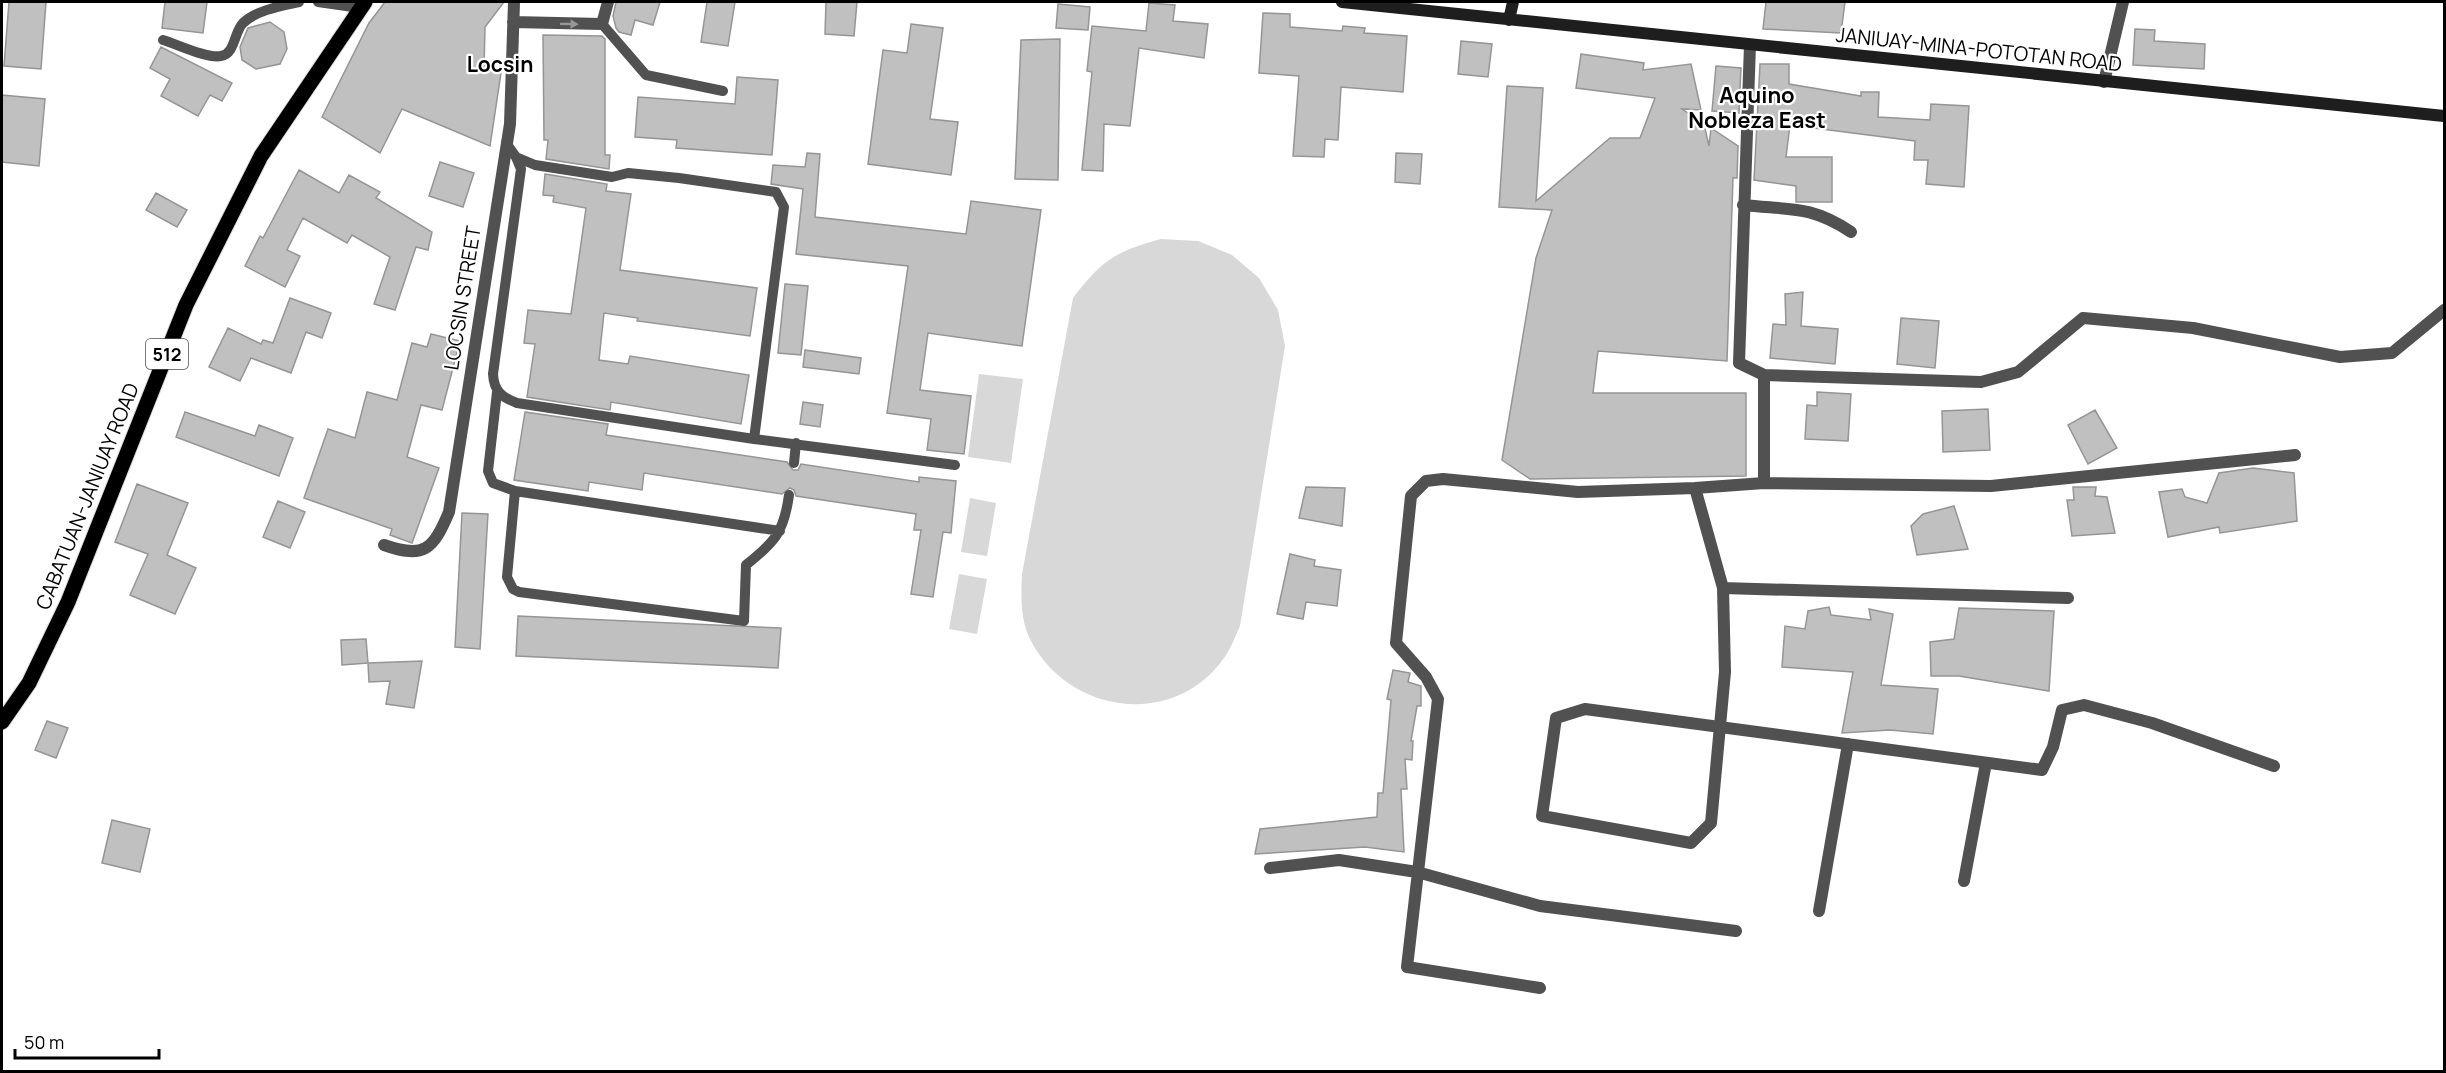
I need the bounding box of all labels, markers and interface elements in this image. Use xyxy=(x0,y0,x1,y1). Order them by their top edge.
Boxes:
one-way arrow xyxy=(560,19,579,28)
street label: JANIUAY-MINA-POTOTAN ROAD xyxy=(1835,21,2123,77)
district label: Locsin xyxy=(467,50,533,78)
district label: Aquino Nobleza East xyxy=(1688,80,1826,135)
street label: LOCSIN STREET xyxy=(437,224,487,372)
road number: 512 xyxy=(146,339,188,369)
street label: CABATUAN-JANIUAY ROAD xyxy=(29,379,145,613)
scale bar xyxy=(15,1022,159,1060)
text: 50 m xyxy=(24,1030,64,1054)

